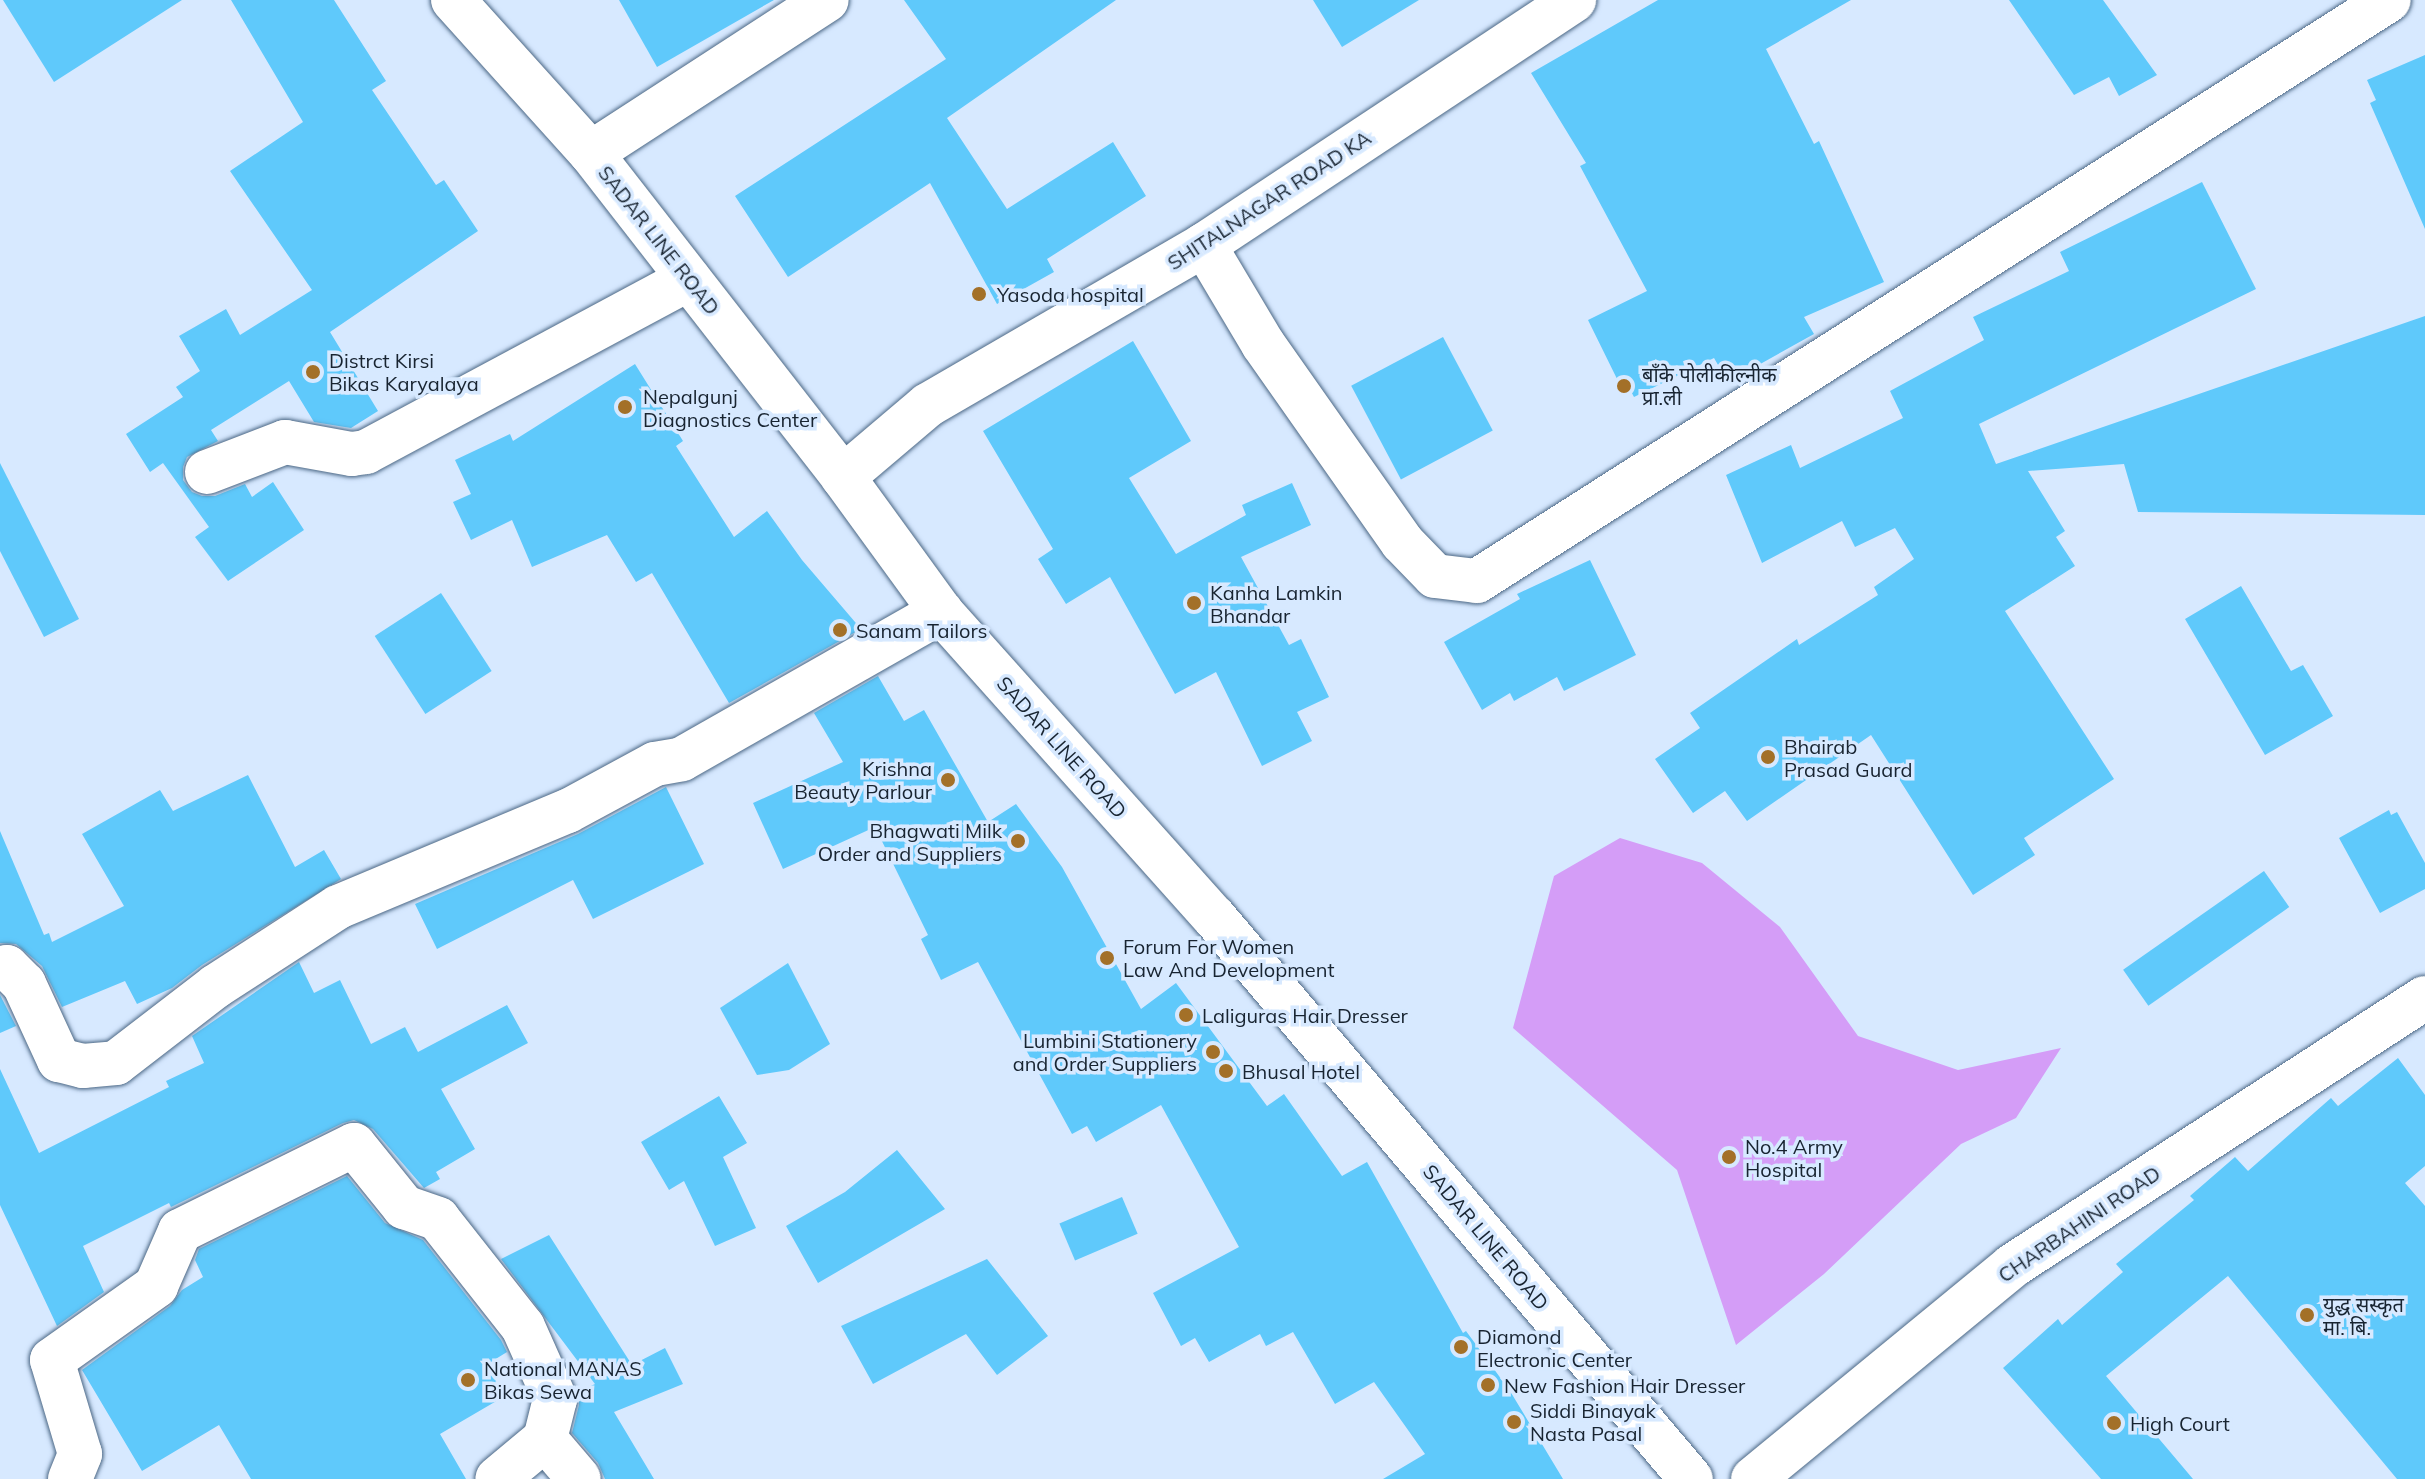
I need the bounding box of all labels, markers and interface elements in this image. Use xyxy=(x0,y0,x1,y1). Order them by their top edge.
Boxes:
street label: SHITALNAGAR ROAD KA xyxy=(1163,125,1375,275)
street label: SADAR LINE ROAD xyxy=(593,161,725,319)
place label: Yasoda hospital xyxy=(997,282,1144,306)
marker: Yasoda hospital xyxy=(968,283,990,305)
place label: Distrct Kirsi Bikas Karyalaya xyxy=(329,348,479,395)
place label: बाँके पोलीकील्नीक प्रा.ली xyxy=(1642,362,1777,409)
marker: Distrct Kirsi Bikas Karyalaya xyxy=(304,363,322,381)
marker: बाँके पोलीकील्नीक प्रा.ली xyxy=(1613,375,1635,397)
place label: Nepalgunj Diagnostics Center xyxy=(643,384,817,431)
marker: Nepalgunj Diagnostics Center xyxy=(614,396,636,418)
place label: Kanha Lamkin Bhandar xyxy=(1210,580,1343,627)
marker: Kanha Lamkin Bhandar xyxy=(1185,594,1203,612)
place label: Sanam Tailors xyxy=(856,618,988,642)
marker: Sanam Tailors xyxy=(831,621,849,639)
street label: SADAR LINE ROAD xyxy=(992,671,1132,823)
place label: Bhairab Prasad Guard xyxy=(1784,734,1912,781)
marker: Bhairab Prasad Guard xyxy=(1759,748,1777,766)
place label: Krishna Beauty Parlour xyxy=(794,756,932,803)
marker: Krishna Beauty Parlour xyxy=(939,771,957,789)
place label: Bhagwati Milk Order and Suppliers xyxy=(818,818,1002,865)
marker: Bhagwati Milk Order and Suppliers xyxy=(1009,832,1027,850)
place label: Forum For Women Law And Development xyxy=(1123,934,1334,981)
marker: Forum For Women Law And Development xyxy=(1098,949,1116,967)
place label: Laliguras Hair Dresser xyxy=(1202,1003,1408,1027)
marker: Laliguras Hair Dresser xyxy=(1177,1006,1195,1024)
place label: Lumbini Stationery and Order Suppliers xyxy=(1013,1028,1197,1075)
marker: Lumbini Stationery and Order Suppliers xyxy=(1204,1043,1222,1061)
place label: Bhusal Hotel xyxy=(1242,1059,1360,1083)
marker: Bhusal Hotel xyxy=(1217,1062,1235,1080)
place label: No.4 Army Hospital xyxy=(1745,1134,1843,1181)
marker: No.4 Army Hospital xyxy=(1720,1148,1738,1166)
street label: SADAR LINE ROAD xyxy=(1418,1160,1554,1314)
street label: CHARBAHINI ROAD xyxy=(1993,1161,2165,1287)
place label: युद्ध सस्कृत मा. बि. xyxy=(2323,1292,2404,1339)
marker: युद्ध सस्कृत मा. बि. xyxy=(2298,1306,2316,1324)
place label: Diamond Electronic Center xyxy=(1477,1324,1632,1371)
marker: Diamond Electronic Center xyxy=(1452,1338,1470,1356)
place label: National MANAS Bikas Sewa xyxy=(484,1356,642,1403)
marker: National MANAS Bikas Sewa xyxy=(459,1371,477,1389)
place label: New Fashion Hair Dresser xyxy=(1504,1373,1745,1397)
marker: New Fashion Hair Dresser xyxy=(1479,1376,1497,1394)
place label: Siddi Binayak Nasta Pasal xyxy=(1530,1398,1656,1445)
place label: High Court xyxy=(2130,1411,2230,1435)
marker: Siddi Binayak Nasta Pasal xyxy=(1505,1413,1523,1431)
marker: High Court xyxy=(2105,1414,2123,1432)

